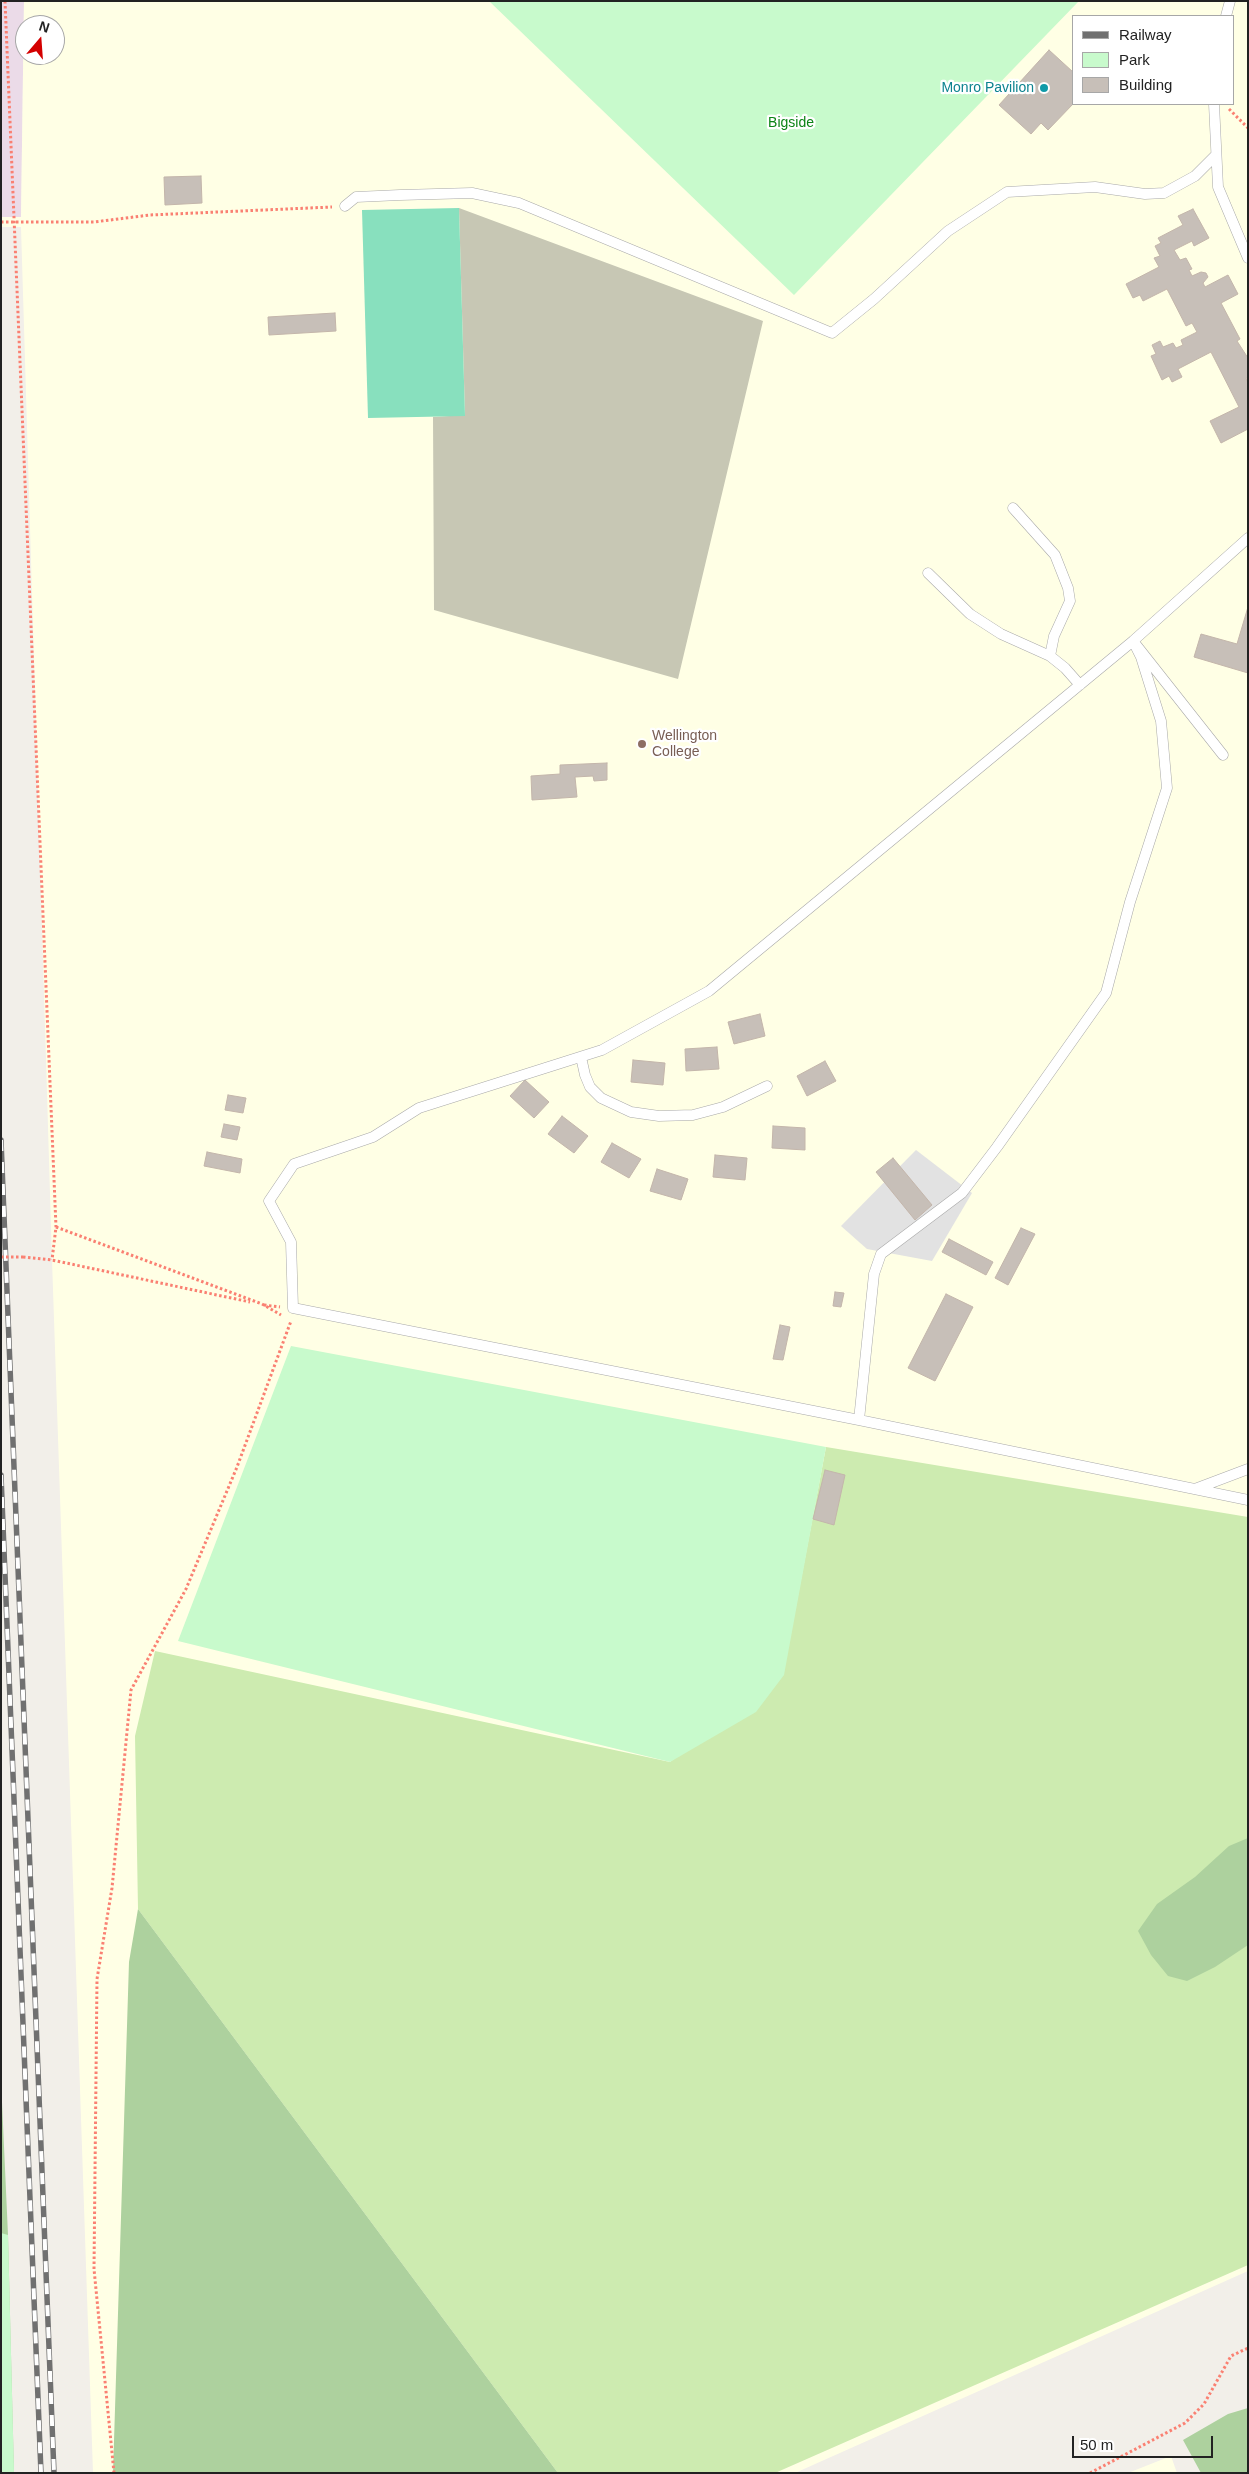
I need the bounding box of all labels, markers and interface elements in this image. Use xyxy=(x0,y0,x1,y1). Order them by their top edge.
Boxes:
north arrow xyxy=(15,15,65,65)
legend xyxy=(1072,15,1234,105)
text: N xyxy=(37,18,52,36)
text: Railway xyxy=(1119,26,1172,43)
text: Park xyxy=(1119,51,1150,68)
text: Building xyxy=(1119,76,1172,93)
place label: Monro Pavilion xyxy=(941,80,1034,96)
marker: Monro Pavilion xyxy=(1038,82,1050,94)
park label: Bigside xyxy=(768,115,814,131)
place label: Wellington College xyxy=(652,728,717,760)
marker: Wellington College xyxy=(636,738,648,750)
scale bar xyxy=(1074,2426,1215,2458)
text: 50 m xyxy=(1080,2436,1113,2453)

